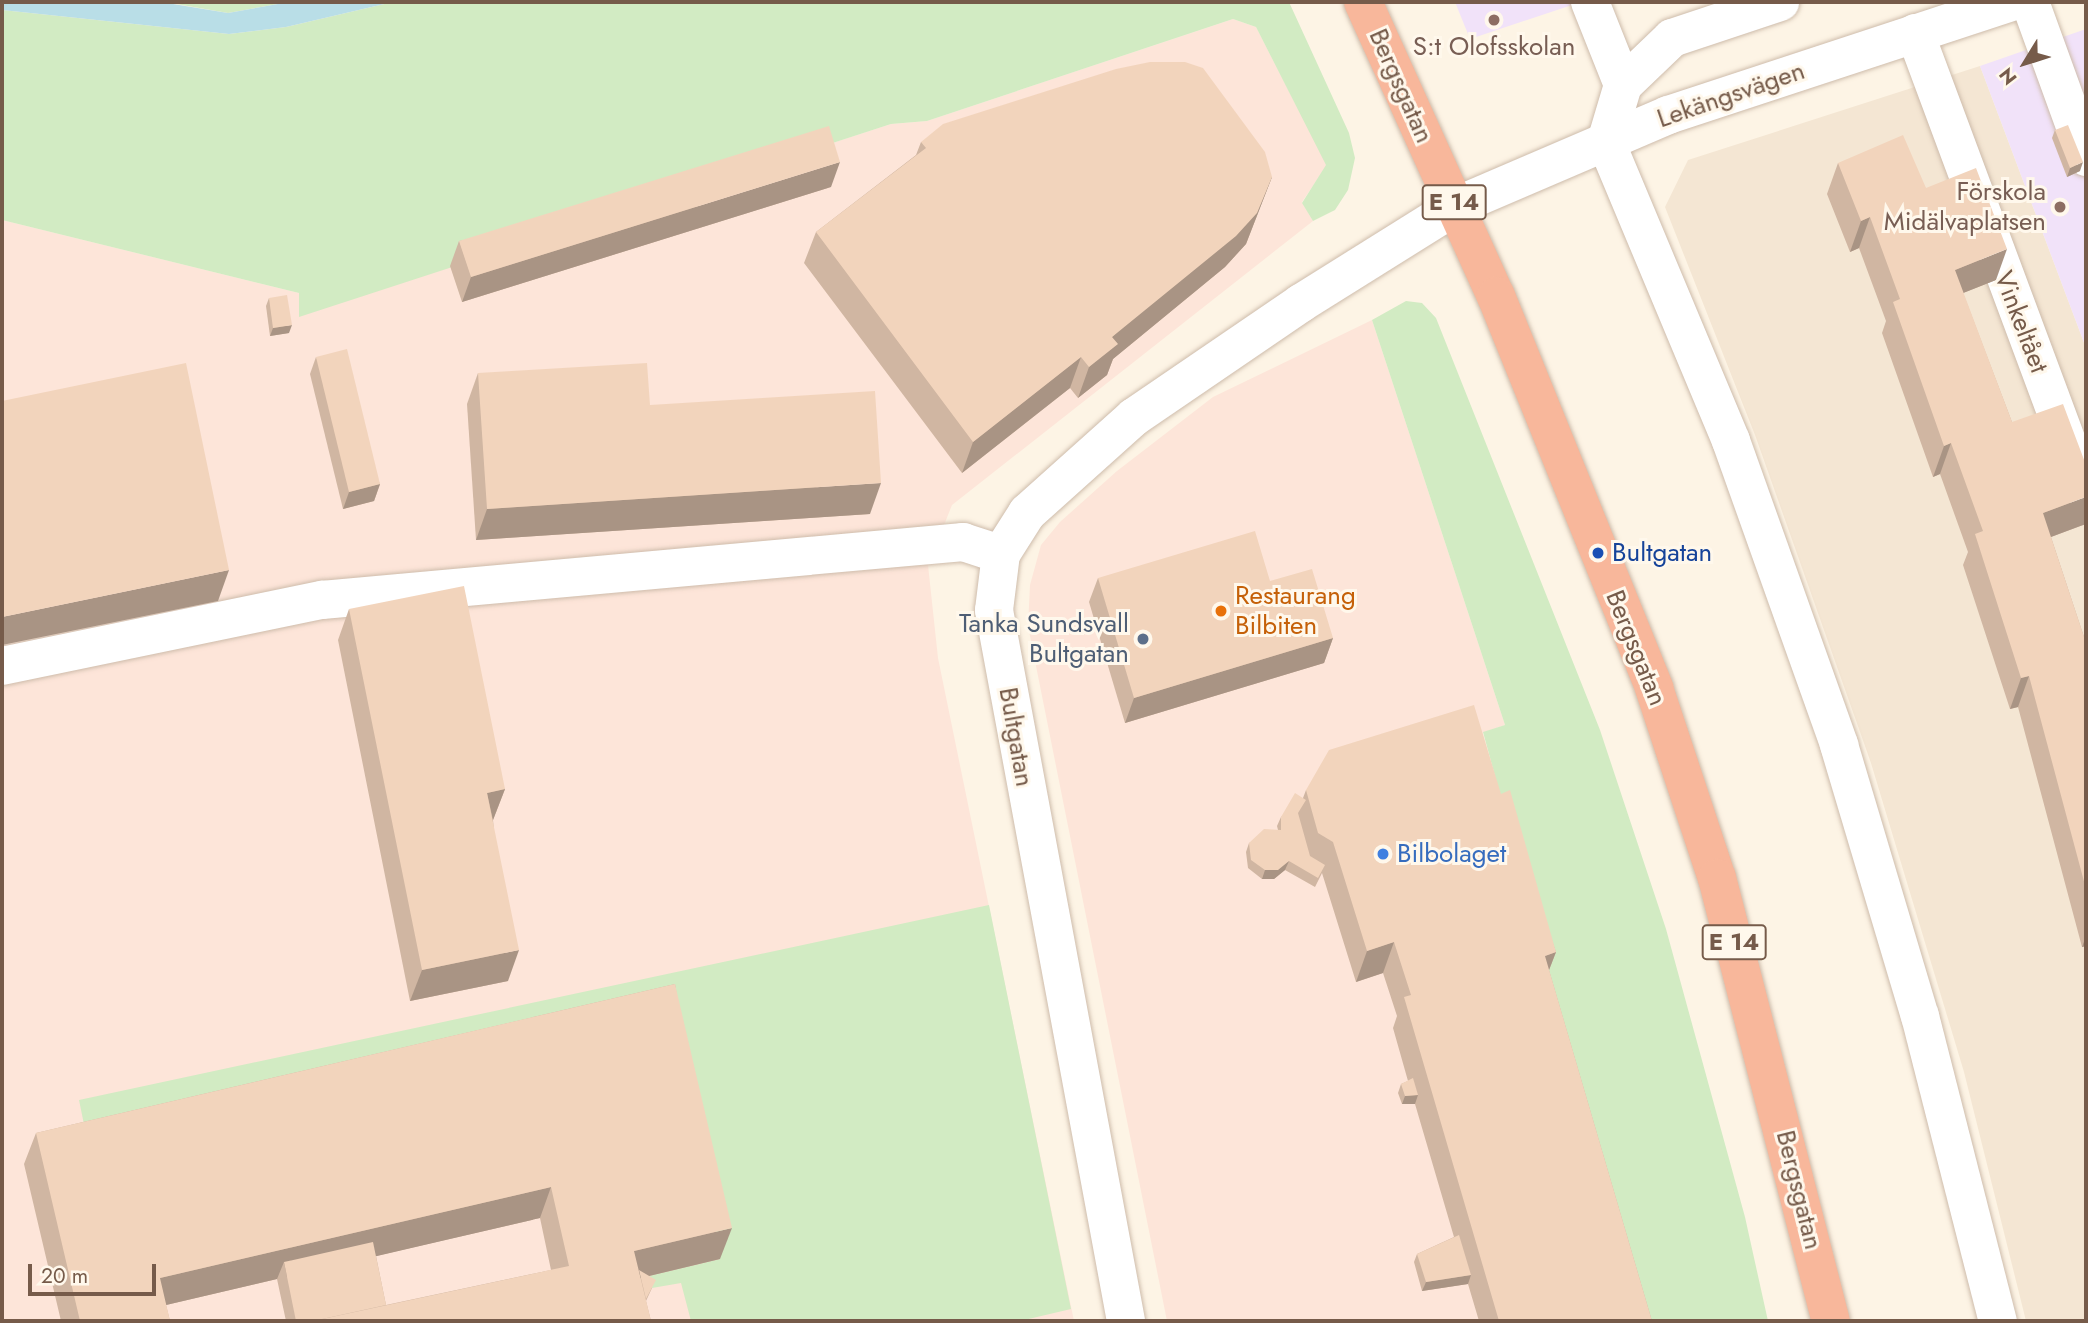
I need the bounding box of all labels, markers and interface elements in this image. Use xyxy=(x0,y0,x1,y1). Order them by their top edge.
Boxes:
marker: S:t Olofsskolan xyxy=(1486,12,1502,28)
street label: Bergsgatan xyxy=(1362,24,1440,148)
north arrow xyxy=(1990,28,2060,98)
place label: S:t Olofsskolan xyxy=(1413,31,1575,63)
street label: Lekängsvägen xyxy=(1653,55,1809,135)
text: N xyxy=(1993,62,2023,90)
place label: Förskola Midälvaplatsen xyxy=(1884,176,2046,238)
road number: E 14 xyxy=(1421,182,1487,222)
marker: Förskola Midälvaplatsen xyxy=(2052,199,2068,215)
street label: Vinkeltået xyxy=(1987,267,2055,377)
place label: Bultgatan xyxy=(1612,537,1712,569)
marker: Bultgatan xyxy=(1590,545,1606,561)
place label: Restaurang Bilbiten xyxy=(1235,580,1356,642)
street label: Bergsgatan xyxy=(1599,586,1673,710)
marker: Restaurang Bilbiten xyxy=(1213,603,1229,619)
place label: Tanka Sundsvall Bultgatan xyxy=(959,608,1129,670)
marker: Tanka Sundsvall Bultgatan xyxy=(1135,631,1151,647)
street label: Bultgatan xyxy=(992,685,1040,789)
place label: Bilbolaget xyxy=(1397,838,1506,870)
marker: Bilbolaget xyxy=(1375,846,1391,862)
road number: E 14 xyxy=(1701,922,1767,962)
street label: Bergsgatan xyxy=(1769,1127,1829,1253)
scale bar xyxy=(32,1250,159,1294)
text: 20 m xyxy=(41,1261,88,1291)

